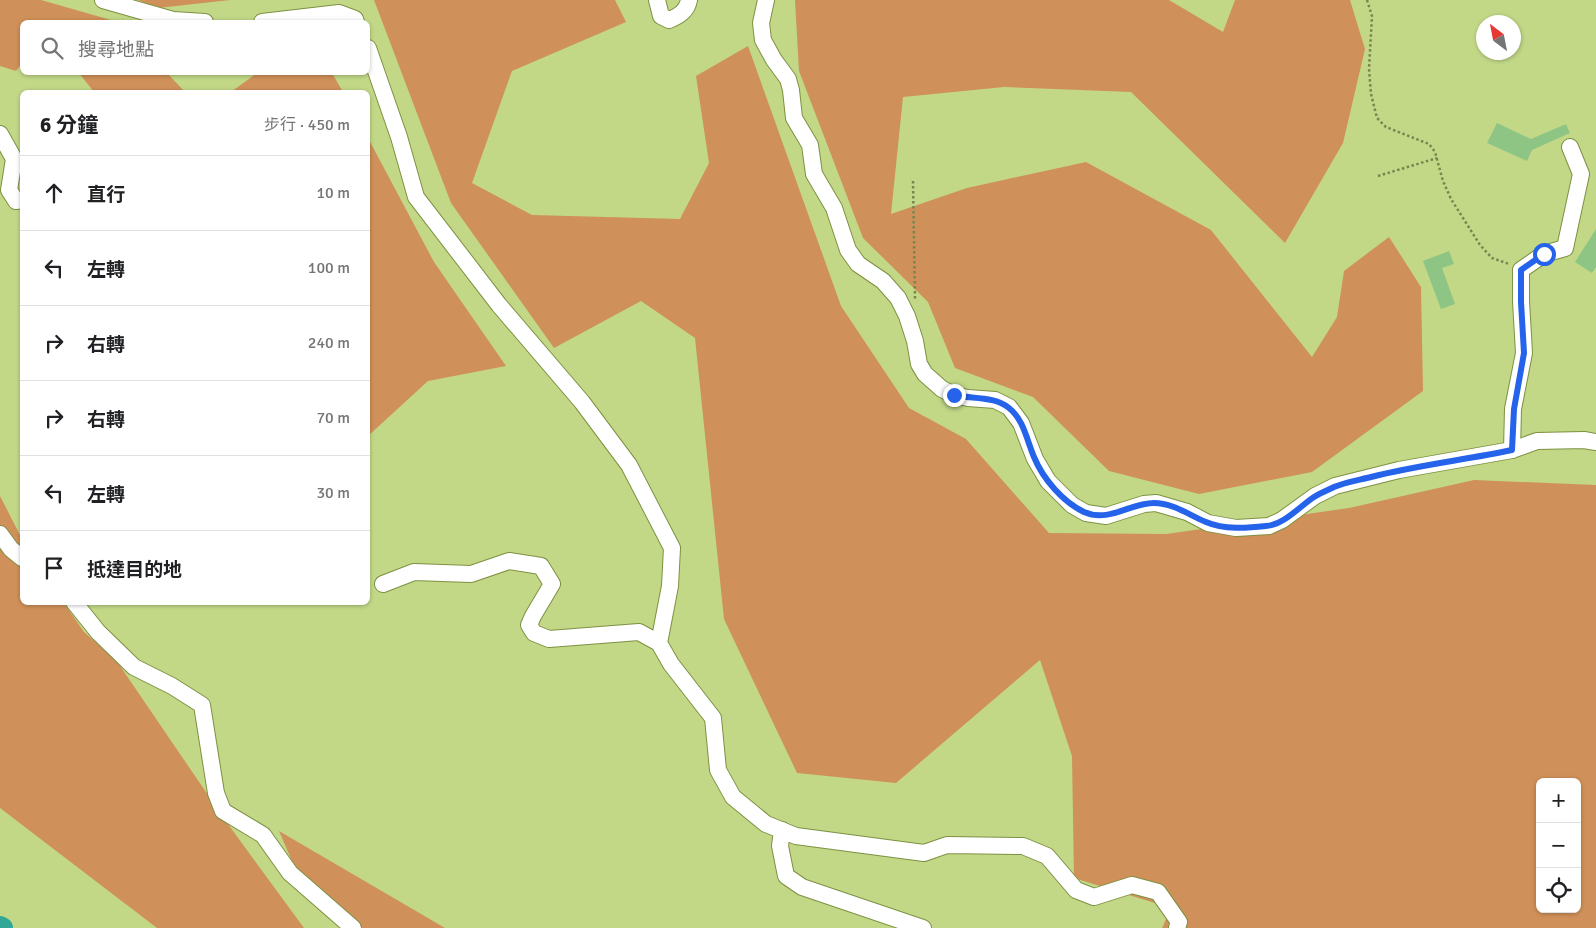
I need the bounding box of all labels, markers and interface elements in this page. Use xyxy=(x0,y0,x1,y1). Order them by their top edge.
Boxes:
north arrow xyxy=(1476,15,1521,60)
search box xyxy=(20,20,370,75)
icon: search xyxy=(38,34,66,62)
text: 搜尋地點 xyxy=(78,38,154,62)
text: 6 分鐘 xyxy=(40,112,98,138)
text: 步行 · 450 m xyxy=(264,115,350,135)
icon: ahead xyxy=(40,179,68,207)
text: 直行 xyxy=(87,183,125,207)
text: 10 m xyxy=(316,183,350,203)
route start xyxy=(1533,243,1556,266)
icon: left xyxy=(40,254,68,282)
text: 左轉 xyxy=(87,258,125,282)
text: 100 m xyxy=(308,258,350,278)
icon: right xyxy=(40,329,68,357)
text: 右轉 xyxy=(87,333,125,357)
text: 240 m xyxy=(308,333,350,353)
route end xyxy=(943,384,966,407)
icon: right xyxy=(40,404,68,432)
text: 右轉 xyxy=(87,408,125,432)
text: 70 m xyxy=(316,408,350,428)
icon: left xyxy=(40,479,68,507)
text: 左轉 xyxy=(87,483,125,507)
text: 30 m xyxy=(316,483,350,503)
icon: arrive xyxy=(40,554,68,582)
text: 抵達目的地 xyxy=(87,558,182,582)
map controls xyxy=(1536,778,1581,913)
button: + xyxy=(1536,778,1581,823)
button: − xyxy=(1536,823,1581,868)
button: locate xyxy=(1536,868,1581,913)

